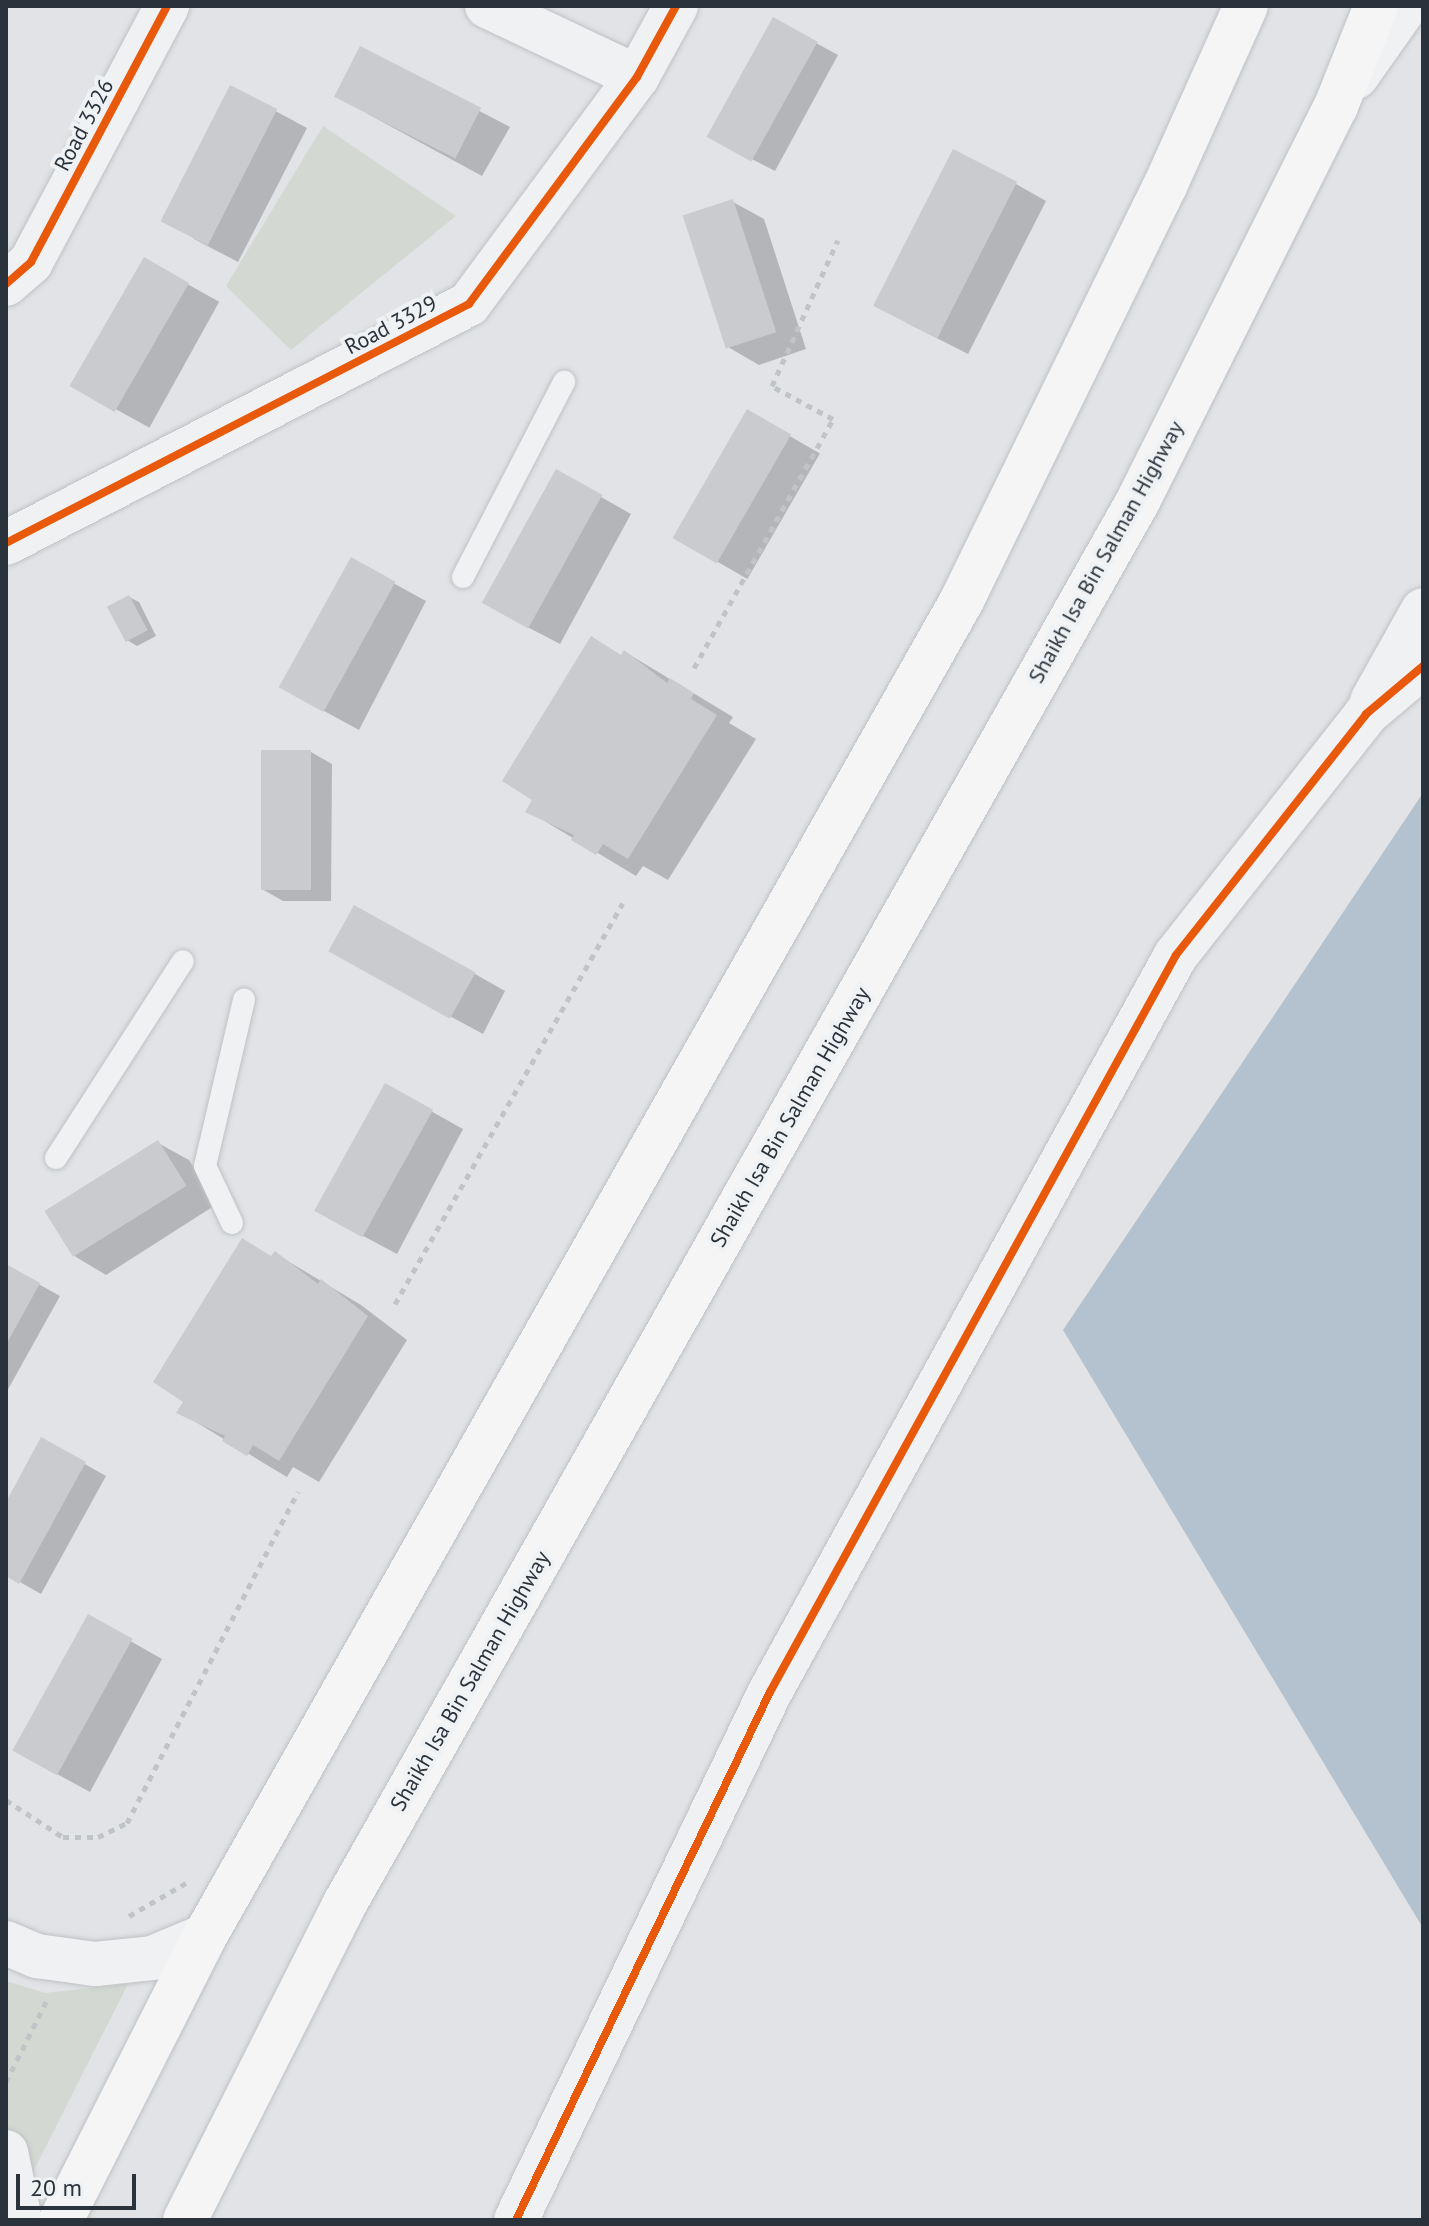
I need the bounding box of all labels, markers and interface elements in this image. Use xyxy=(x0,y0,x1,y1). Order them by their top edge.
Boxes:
street label: Road 3326 xyxy=(49,74,119,176)
street label: Road 3329 xyxy=(340,290,442,360)
street label: Shaikh Isa Bin Salman Highway xyxy=(1023,416,1189,688)
street label: Shaikh Isa Bin Salman Highway xyxy=(705,982,875,1252)
street label: Shaikh Isa Bin Salman Highway xyxy=(385,1546,555,1816)
scale bar xyxy=(20,2158,140,2208)
text: 20 m xyxy=(30,2172,82,2203)

